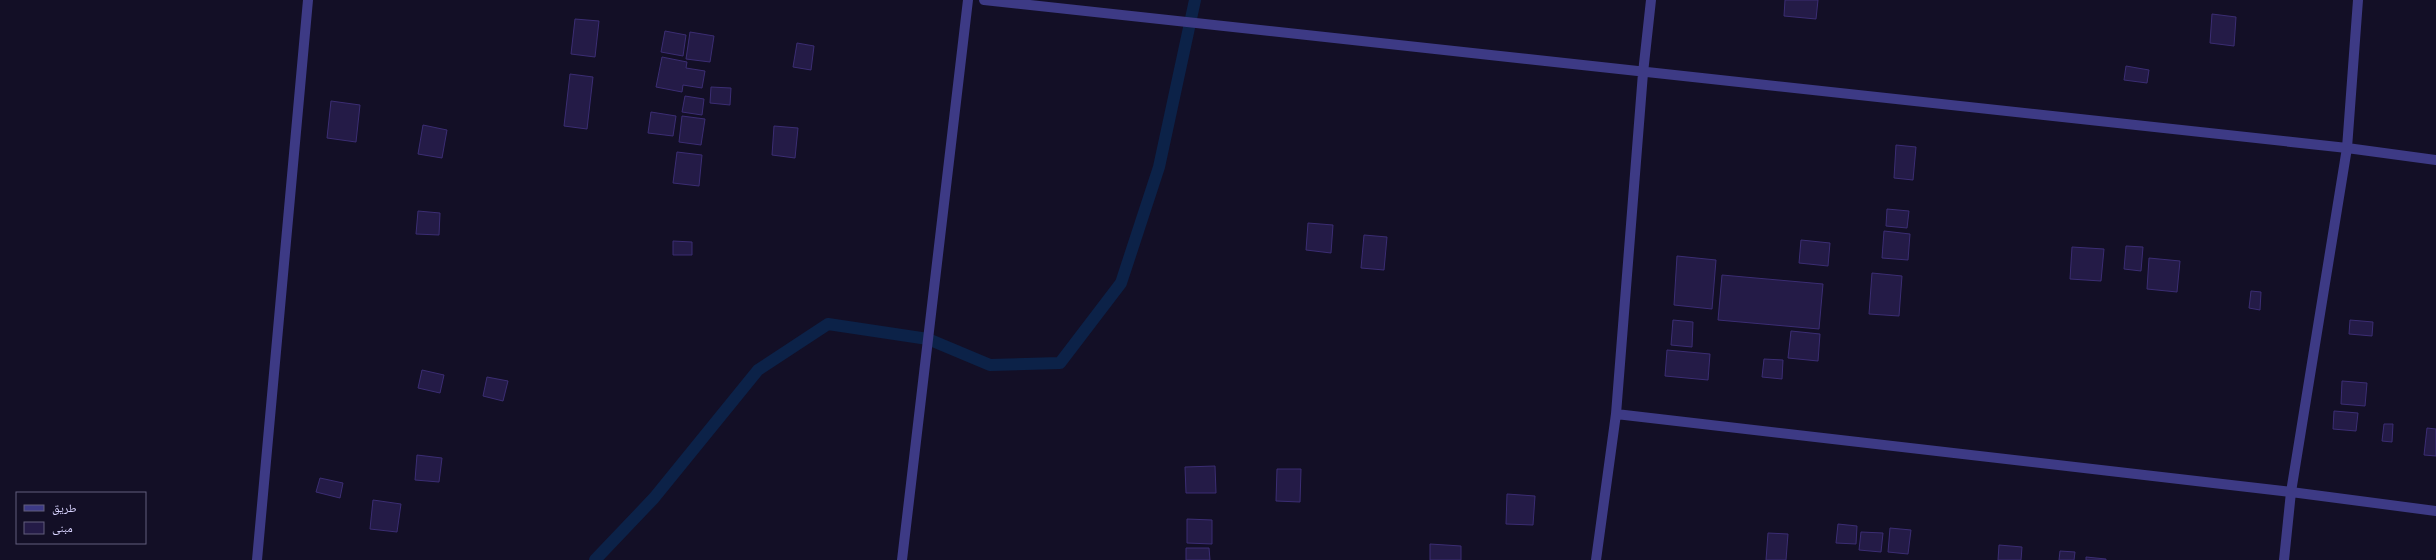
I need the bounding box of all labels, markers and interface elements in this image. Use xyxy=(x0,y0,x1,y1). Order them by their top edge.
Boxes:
legend xyxy=(16,492,146,544)
text: طريق xyxy=(52,501,77,515)
text: مبنى xyxy=(52,521,73,535)

